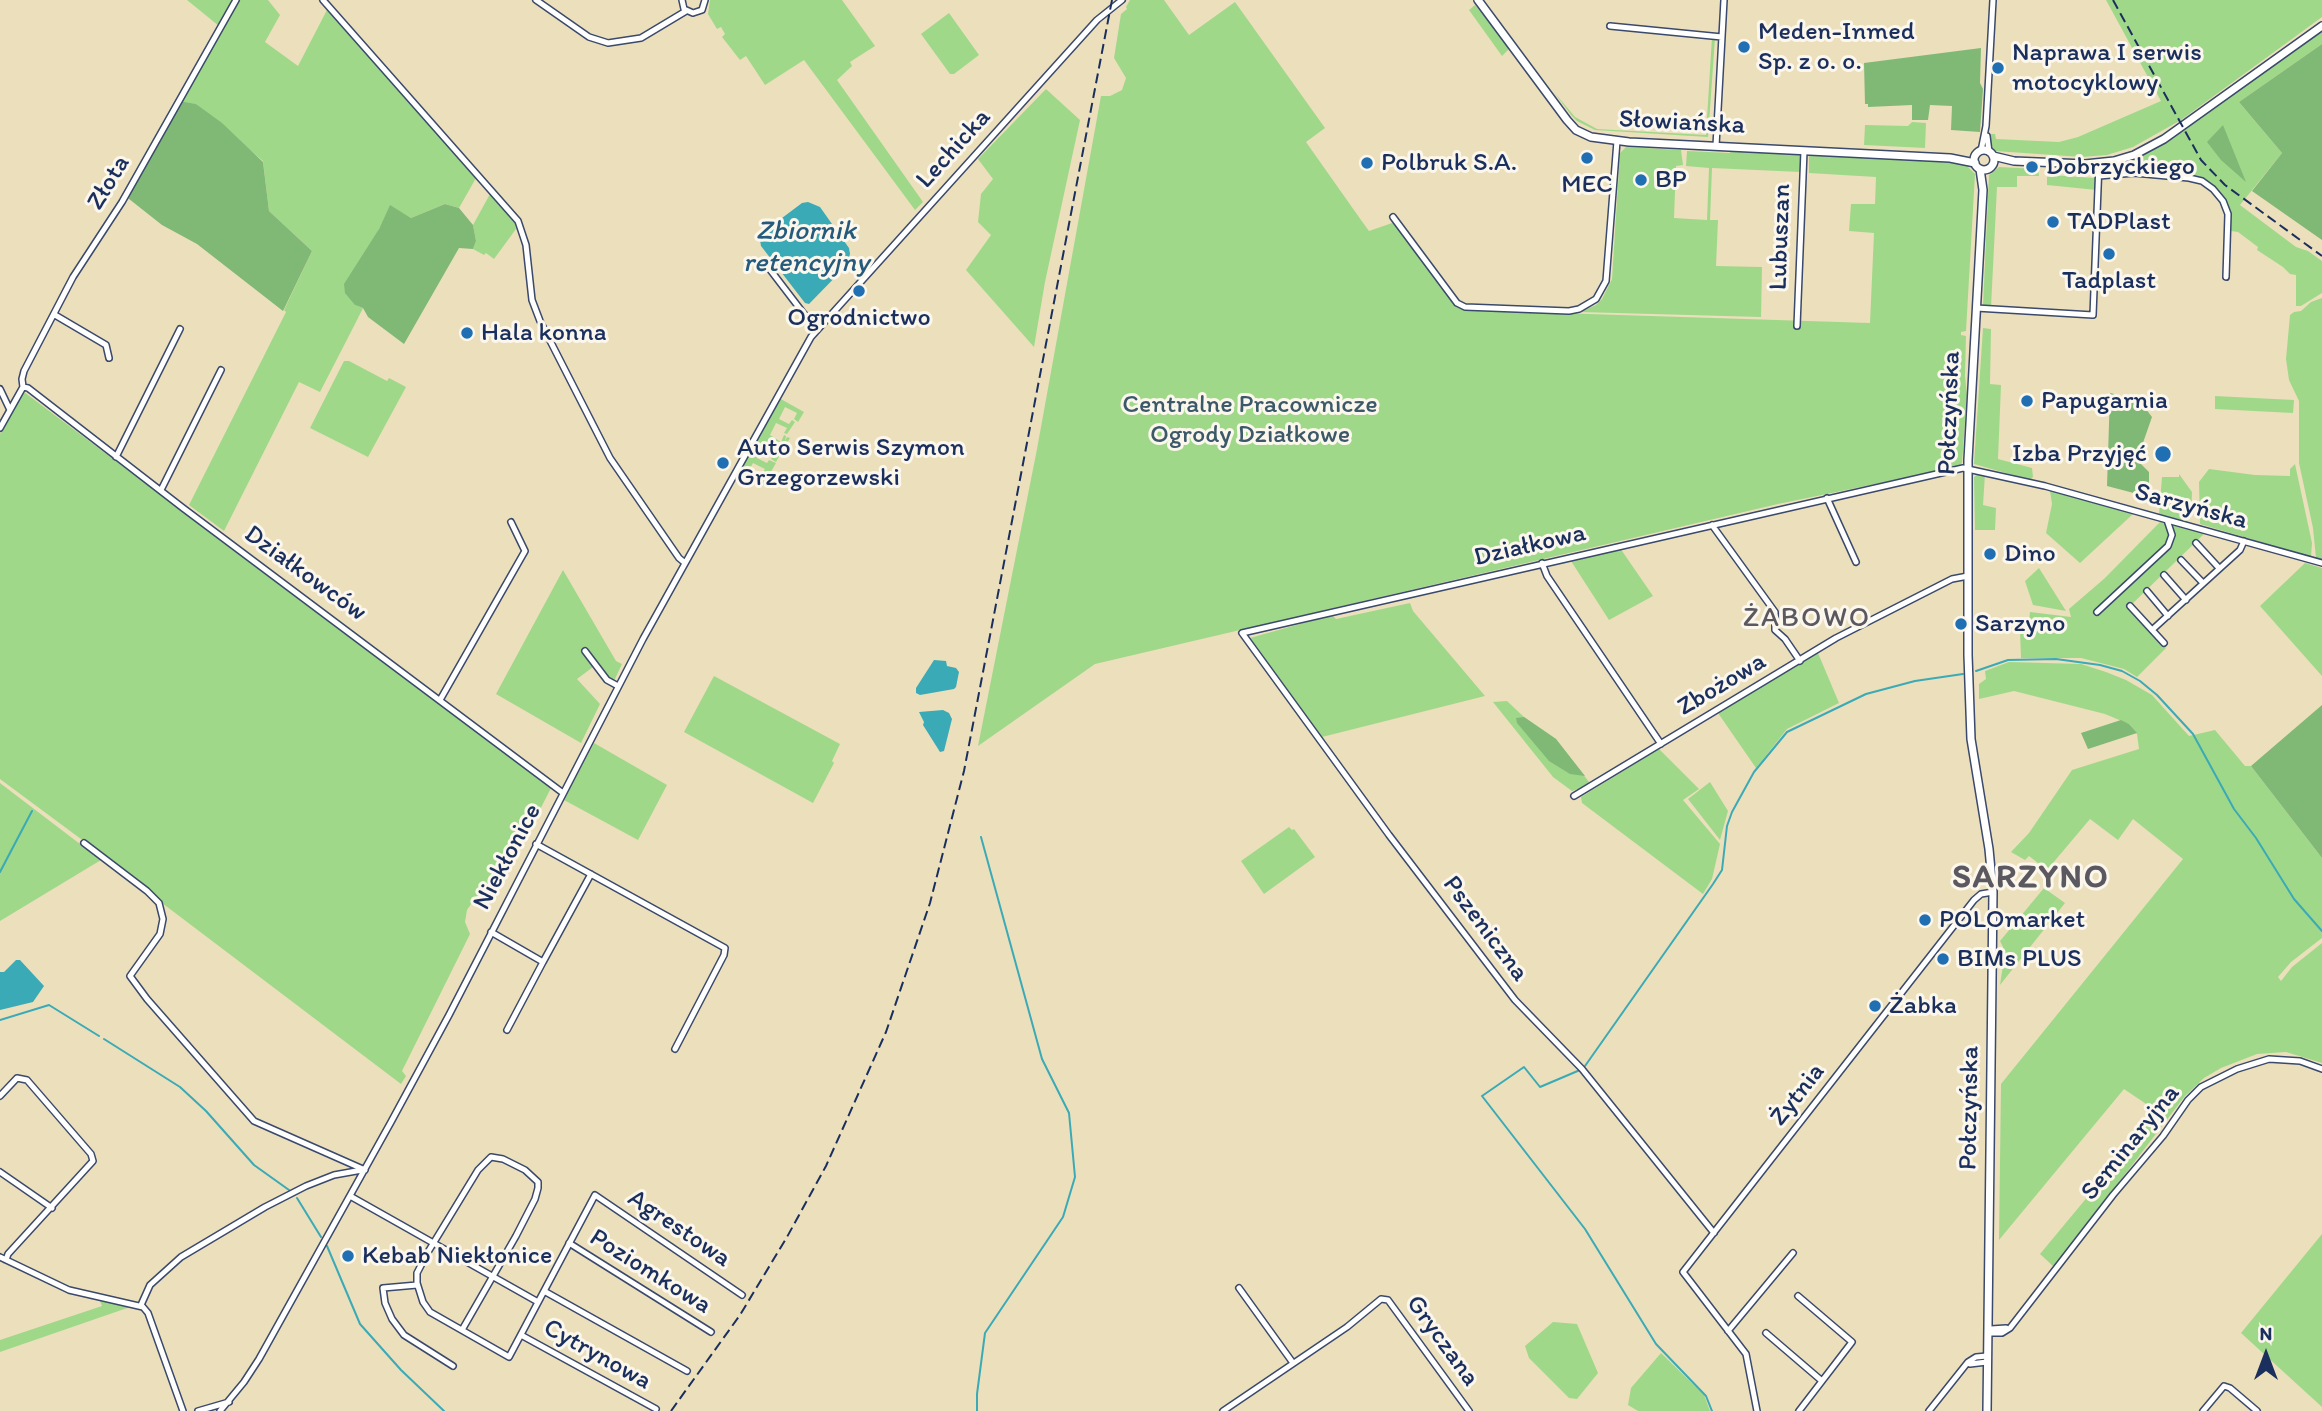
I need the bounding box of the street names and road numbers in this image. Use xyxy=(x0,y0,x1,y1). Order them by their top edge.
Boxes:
street label: Lechicka xyxy=(910,103,998,195)
street label: Słowiańska xyxy=(1618,104,1746,142)
street label: Złota xyxy=(81,150,137,216)
street label: Lubuszan xyxy=(1764,183,1798,291)
street label: Połczyńska xyxy=(1932,350,1968,476)
street label: Sarzyńska xyxy=(2131,477,2251,537)
street label: Działkowa xyxy=(1471,518,1589,574)
street label: Działkowców xyxy=(238,519,372,629)
street label: Zbożowa xyxy=(1672,646,1772,724)
street label: Niekłonice xyxy=(467,799,549,915)
street label: Pszeniczna xyxy=(1435,870,1535,988)
street label: Połczyńska xyxy=(1953,1046,1987,1170)
street label: Żytnia xyxy=(1764,1057,1832,1133)
street label: Seminaryjna xyxy=(2075,1079,2187,1207)
street label: Agrestowa xyxy=(621,1183,737,1275)
street label: Poziomkowa xyxy=(584,1222,716,1322)
street label: Gryczana xyxy=(1399,1289,1485,1393)
street label: Cytrynowa xyxy=(538,1313,656,1397)

